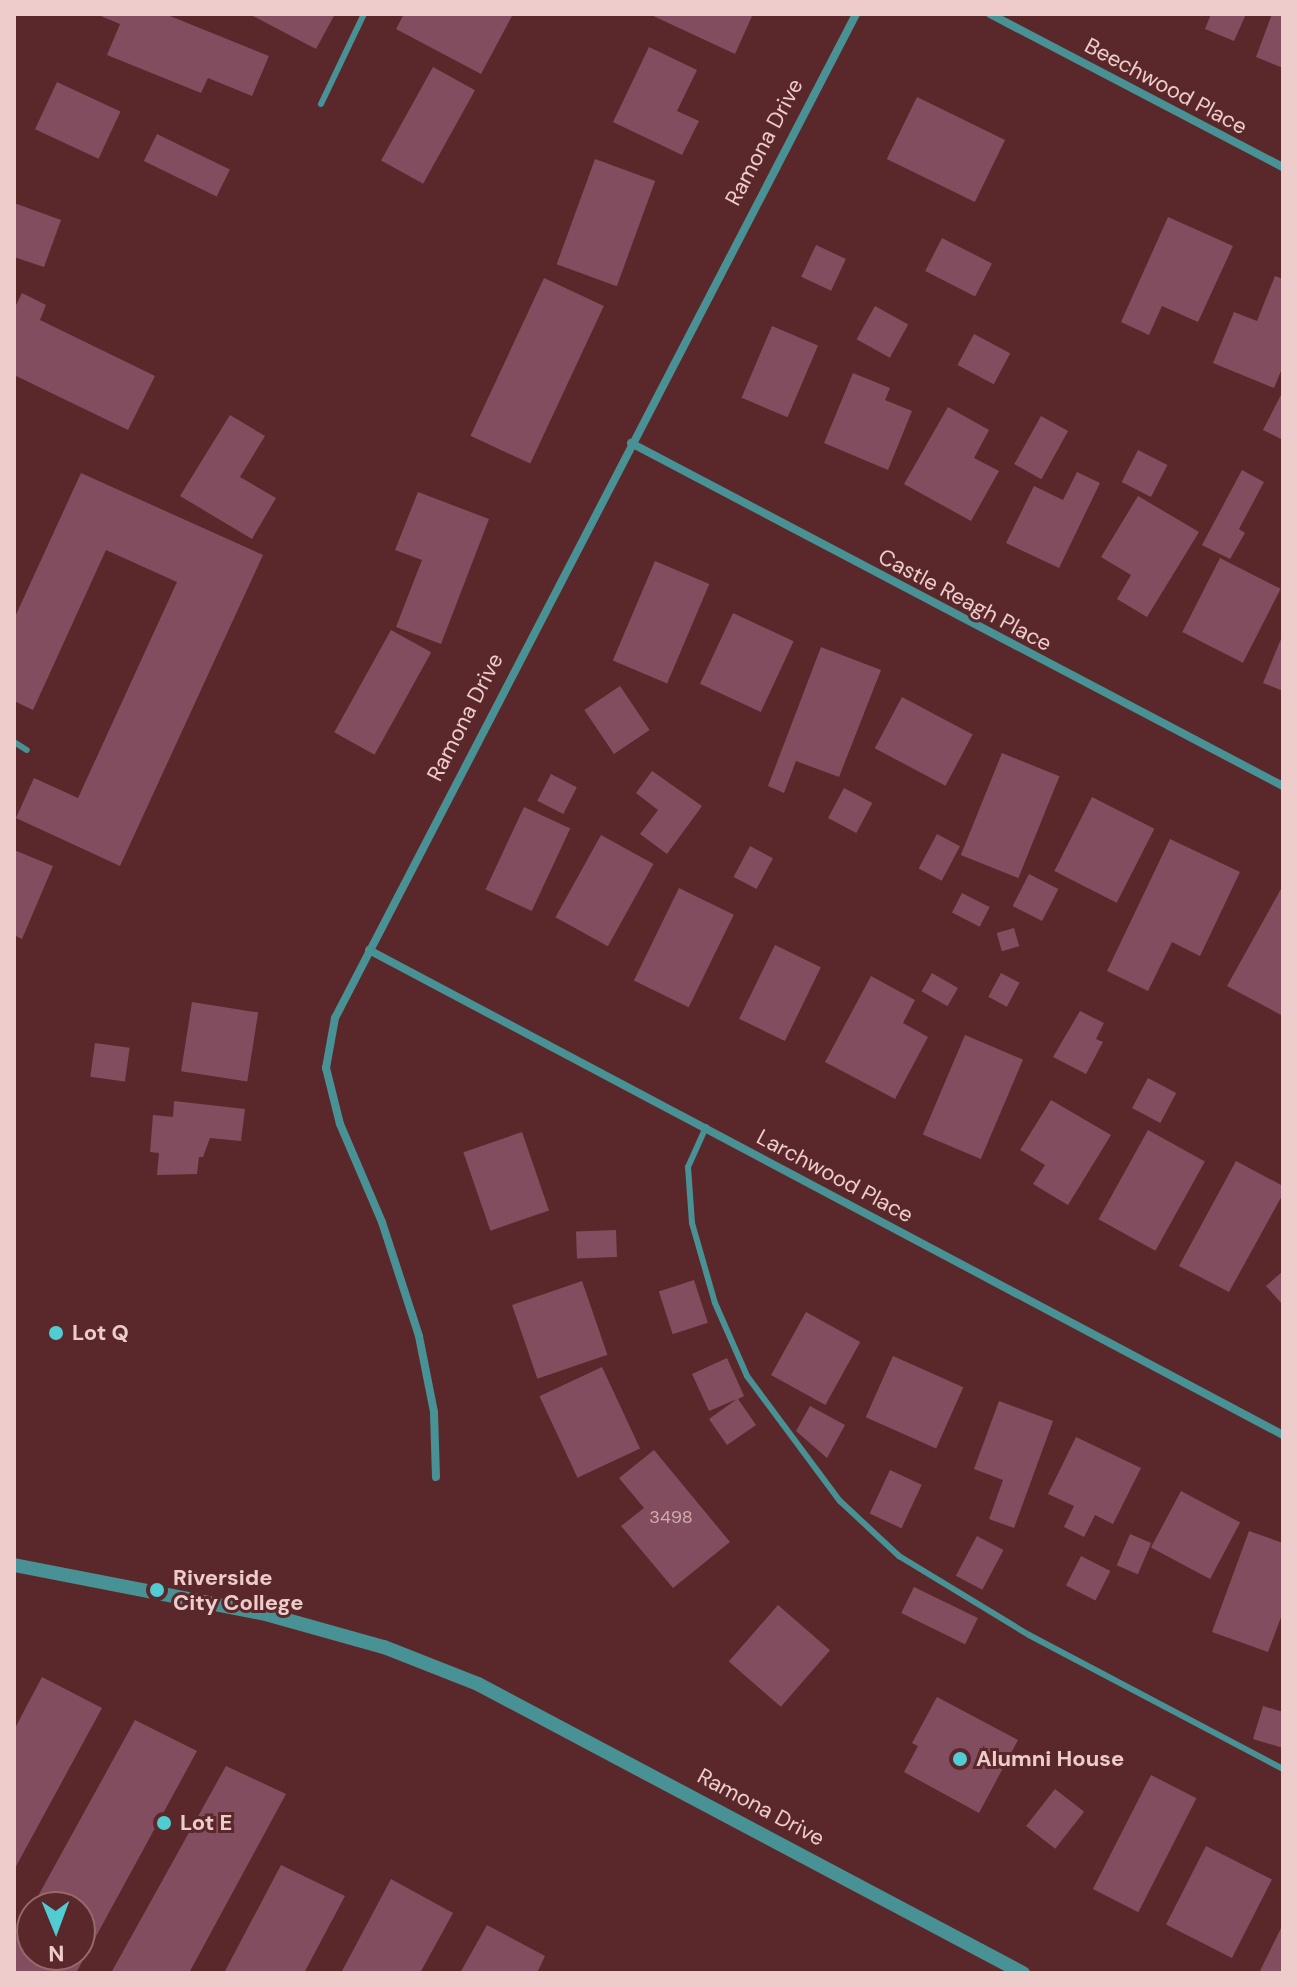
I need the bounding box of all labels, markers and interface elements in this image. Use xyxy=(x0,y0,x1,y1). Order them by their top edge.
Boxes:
street label: Beechwood Place xyxy=(1080,32,1252,140)
street label: Ramona Drive xyxy=(720,74,808,210)
street label: Castle Reagh Place xyxy=(874,543,1056,657)
street label: Ramona Drive xyxy=(421,649,509,785)
street label: Larchwood Place xyxy=(752,1124,918,1228)
place label: Lot Q xyxy=(72,1320,129,1346)
marker: Lot Q xyxy=(47,1324,65,1342)
house number: 3498 xyxy=(649,1506,693,1528)
place label: Riverside City College xyxy=(173,1564,304,1616)
marker: Riverside City College xyxy=(148,1581,166,1599)
place label: Alumni House xyxy=(976,1746,1124,1772)
marker: Alumni House xyxy=(951,1750,969,1768)
street label: Ramona Drive xyxy=(693,1763,829,1851)
place label: Lot E xyxy=(180,1810,232,1836)
marker: Lot E xyxy=(155,1814,173,1832)
north arrow xyxy=(16,1891,96,1971)
text: N xyxy=(48,1939,65,1968)

